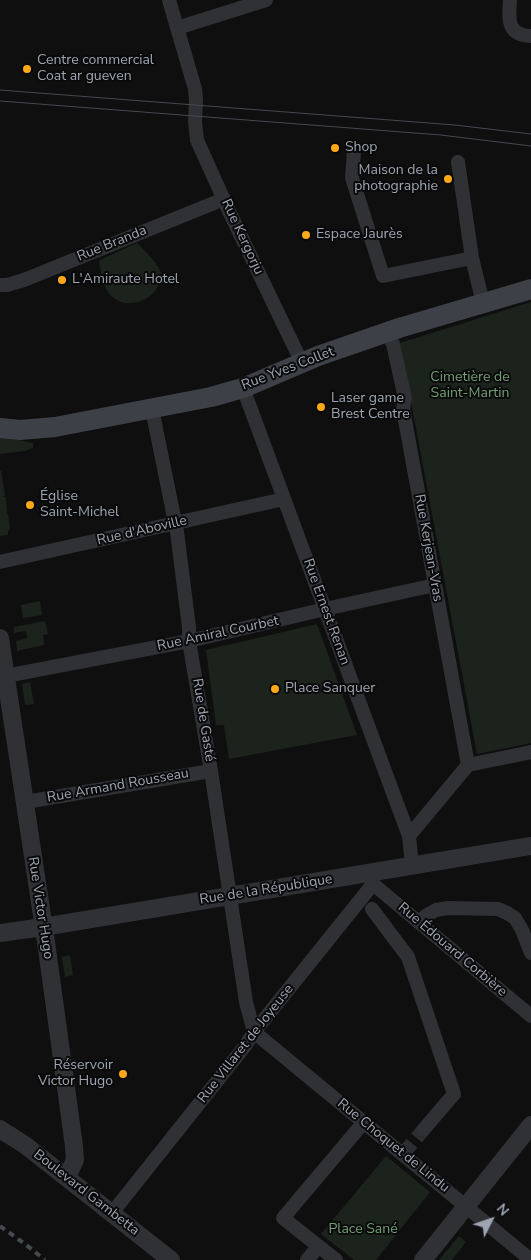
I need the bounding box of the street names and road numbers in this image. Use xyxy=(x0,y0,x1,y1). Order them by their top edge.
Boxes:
street label: Rue Kergorju xyxy=(217,197,267,277)
street label: Rue Branda xyxy=(75,222,149,266)
street label: Rue Yves Collet xyxy=(239,344,337,394)
street label: Rue Kerjean-Vras xyxy=(410,493,446,603)
street label: Rue d'Aboville xyxy=(95,513,189,549)
street label: Rue Ernest Renan xyxy=(299,557,353,667)
street label: Rue Amiral Courbet xyxy=(156,613,280,655)
street label: Rue de Gasté xyxy=(188,677,218,763)
street label: Rue Armand Rousseau xyxy=(46,765,190,807)
street label: Rue Victor Hugo xyxy=(24,856,56,960)
street label: Rue de la République xyxy=(198,871,334,909)
street label: Rue Édouard Corbière xyxy=(394,899,510,1001)
street label: Rue Villaret de Joyeuse xyxy=(195,981,297,1107)
street label: Rue Choquet de Lindu xyxy=(334,1096,452,1196)
street label: Boulevard Gambetta xyxy=(30,1146,142,1240)

